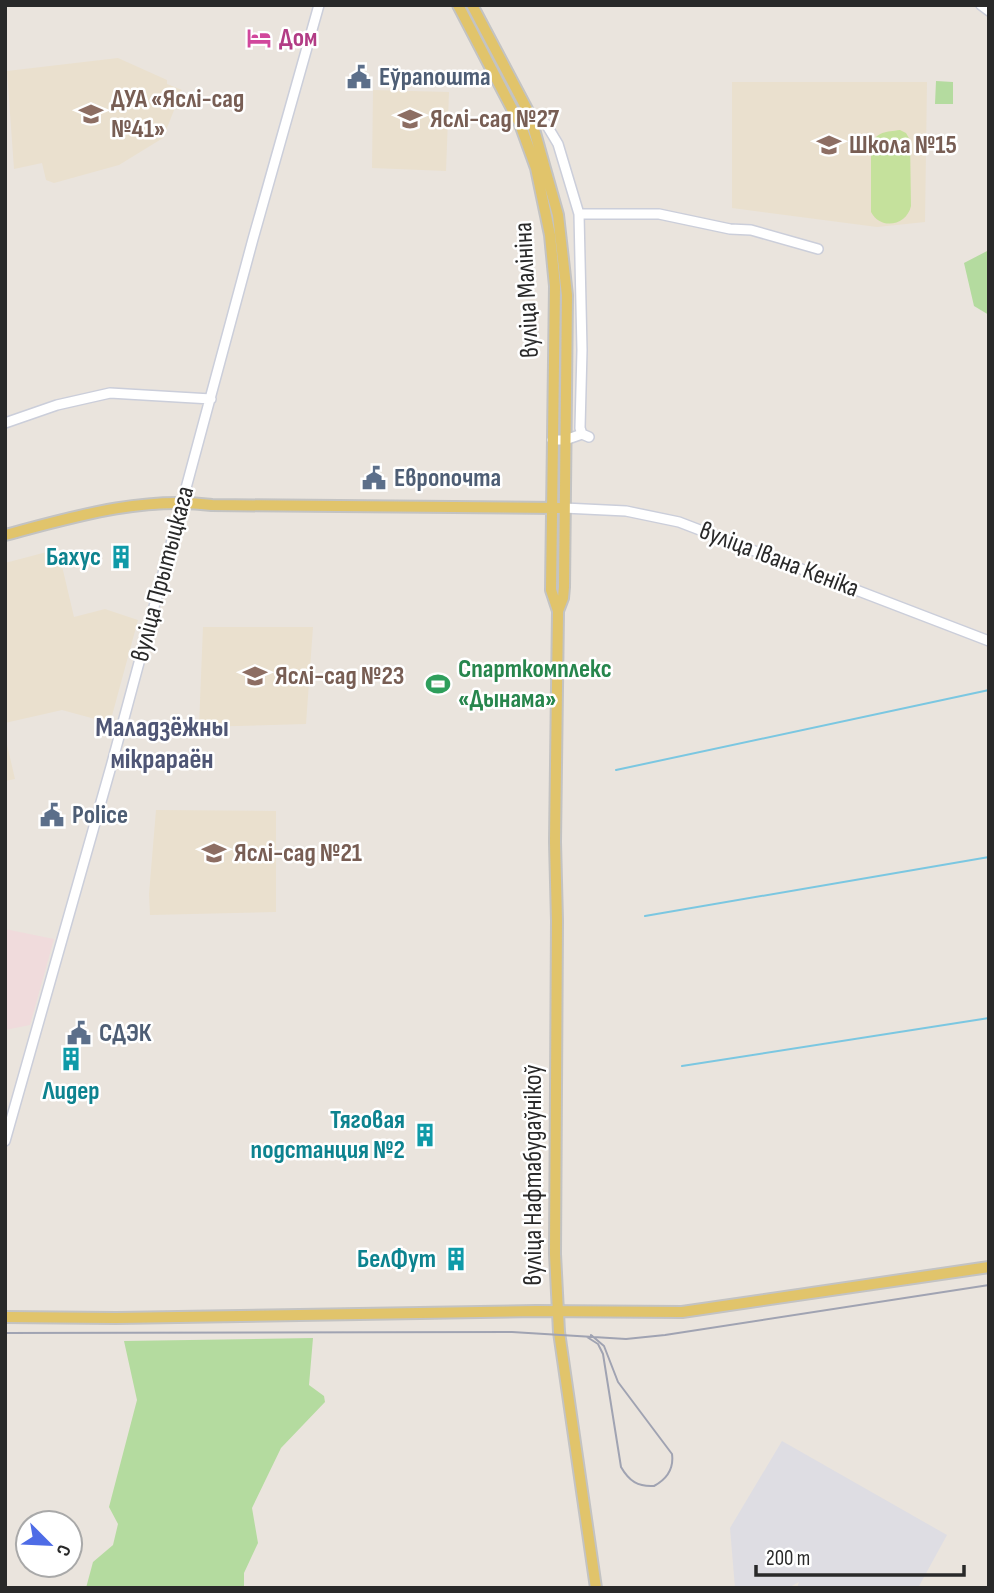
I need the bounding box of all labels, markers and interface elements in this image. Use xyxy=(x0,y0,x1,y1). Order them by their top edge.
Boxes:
place label: Дом xyxy=(279,23,317,54)
hotel icon: Дом xyxy=(245,24,273,52)
place label: Еўрапошта xyxy=(379,62,491,93)
public building icon: Еўрапошта xyxy=(345,63,373,91)
place label: ДУА «Яслі-сад №41» xyxy=(111,84,244,145)
school or university icon: ДУА «Яслі-сад №41» xyxy=(77,100,105,128)
place label: Яслі-сад №27 xyxy=(430,104,560,135)
school or university icon: Яслі-сад №27 xyxy=(396,105,424,133)
place label: Школа №15 xyxy=(849,130,957,161)
school or university icon: Школа №15 xyxy=(815,131,843,159)
street label: вуліца Малініна xyxy=(508,221,546,359)
place label: Европочта xyxy=(394,463,501,494)
public building icon: Европочта xyxy=(360,464,388,492)
street label: вуліца Прытыцкага xyxy=(125,483,201,665)
street label: вуліца Івана Кеніка xyxy=(695,515,863,605)
place label: Бахус xyxy=(46,542,101,573)
building icon: Бахус xyxy=(107,543,135,571)
place label: Спарткомплекс «Дынама» xyxy=(458,654,612,715)
place label: Яслі-сад №23 xyxy=(275,661,404,692)
school or university icon: Яслі-сад №23 xyxy=(241,662,269,690)
sports icon: Спарткомплекс «Дынама» xyxy=(424,670,452,698)
district label: Маладзёжны мікрараён xyxy=(95,711,229,776)
place label: Police xyxy=(72,800,128,831)
public building icon: Police xyxy=(38,801,66,829)
place label: Яслі-сад №21 xyxy=(234,838,362,869)
school or university icon: Яслі-сад №21 xyxy=(200,839,228,867)
place label: СДЭК xyxy=(99,1018,152,1049)
public building icon: СДЭК xyxy=(65,1019,93,1047)
building icon: Лидер xyxy=(57,1045,85,1073)
street label: вуліца Нафтабудаўнікоў xyxy=(518,1065,549,1285)
place label: Лидер xyxy=(41,1076,100,1107)
place label: Тяговая подстанция №2 xyxy=(251,1105,405,1166)
building icon: Тяговая подстанция №2 xyxy=(411,1121,439,1149)
place label: БелФут xyxy=(357,1244,436,1275)
building icon: БелФут xyxy=(442,1245,470,1273)
north arrow xyxy=(14,1509,84,1579)
scale bar xyxy=(756,1534,964,1578)
text: С xyxy=(51,1541,76,1560)
text: 200 m xyxy=(766,1546,810,1571)

